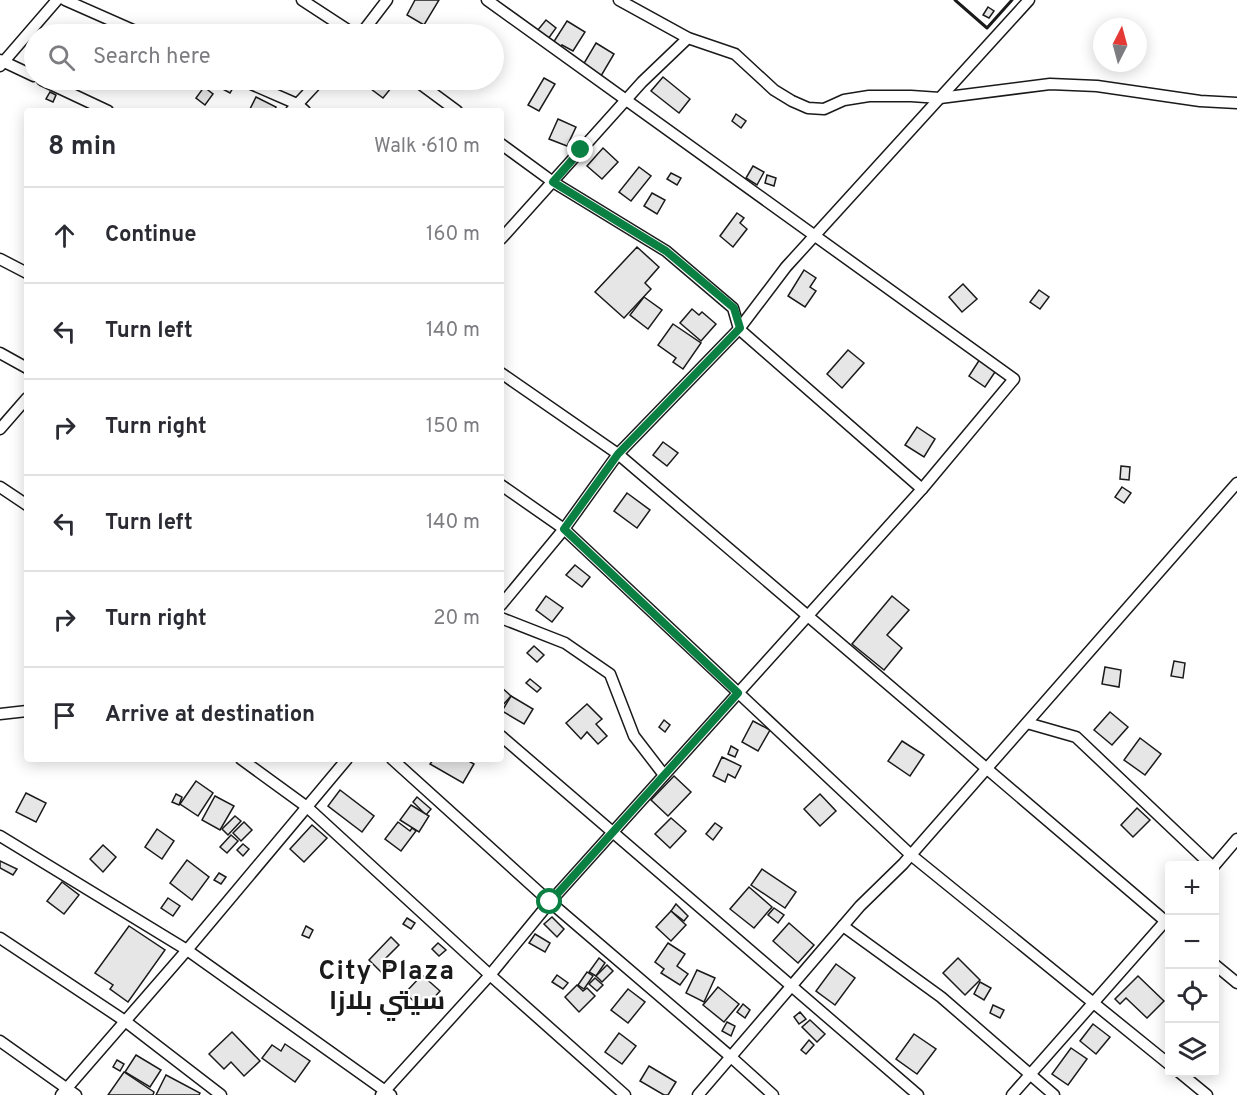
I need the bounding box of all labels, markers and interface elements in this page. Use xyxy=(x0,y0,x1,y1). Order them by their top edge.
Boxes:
north arrow xyxy=(1093,18,1147,72)
search box xyxy=(24,24,504,90)
icon: search xyxy=(45,41,78,74)
text: Search here xyxy=(93,44,211,71)
text: 8 min xyxy=(48,131,116,164)
text: Walk · 610 m xyxy=(374,134,480,160)
route end xyxy=(567,136,593,162)
icon: ahead xyxy=(48,219,81,252)
text: Continue xyxy=(105,222,196,249)
text: 160 m xyxy=(426,222,480,248)
icon: left xyxy=(48,315,81,348)
text: Turn left xyxy=(105,318,193,345)
text: 140 m xyxy=(426,318,480,344)
icon: right xyxy=(48,411,81,444)
text: Turn right xyxy=(105,414,207,441)
text: 150 m xyxy=(426,414,480,440)
icon: left xyxy=(48,507,81,540)
text: Turn left xyxy=(105,510,193,537)
text: 140 m xyxy=(426,510,480,536)
icon: right xyxy=(48,603,81,636)
text: Turn right xyxy=(105,606,207,633)
text: 20 m xyxy=(433,606,480,632)
icon: arrive xyxy=(48,699,81,732)
text: Arrive at destination xyxy=(105,702,315,729)
map controls xyxy=(1165,861,1219,1077)
button: + xyxy=(1165,861,1219,915)
route start xyxy=(536,888,562,914)
button: − xyxy=(1165,915,1219,969)
district label: City Plaza سيتي بلازا xyxy=(318,956,456,1021)
button: locate xyxy=(1165,969,1219,1023)
button: layers xyxy=(1165,1023,1219,1077)

